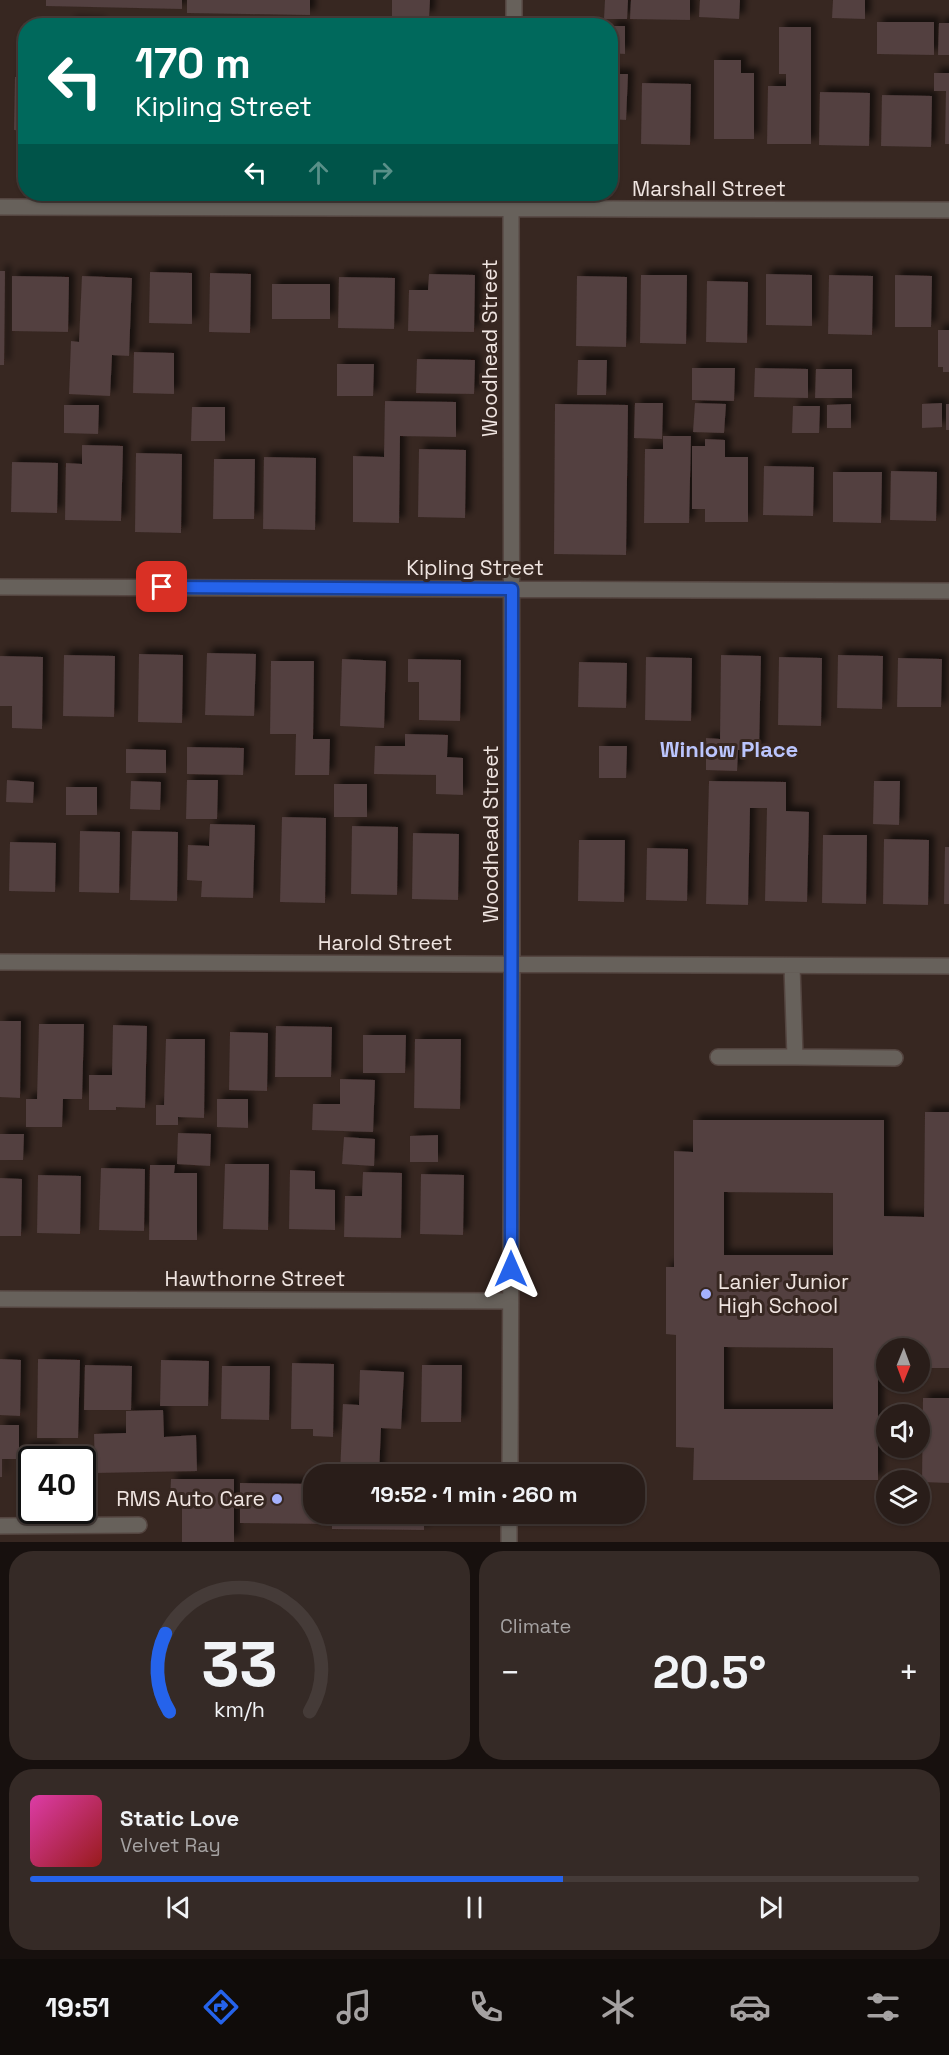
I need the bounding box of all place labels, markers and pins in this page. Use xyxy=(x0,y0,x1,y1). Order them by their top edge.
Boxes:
pin xyxy=(136,561,187,612)
place label: Lanier Junior High School xyxy=(718,1268,849,1319)
marker: Lanier Junior High School xyxy=(699,1287,713,1301)
place label: RMS Auto Care xyxy=(116,1485,265,1512)
marker: RMS Auto Care xyxy=(270,1492,284,1506)

